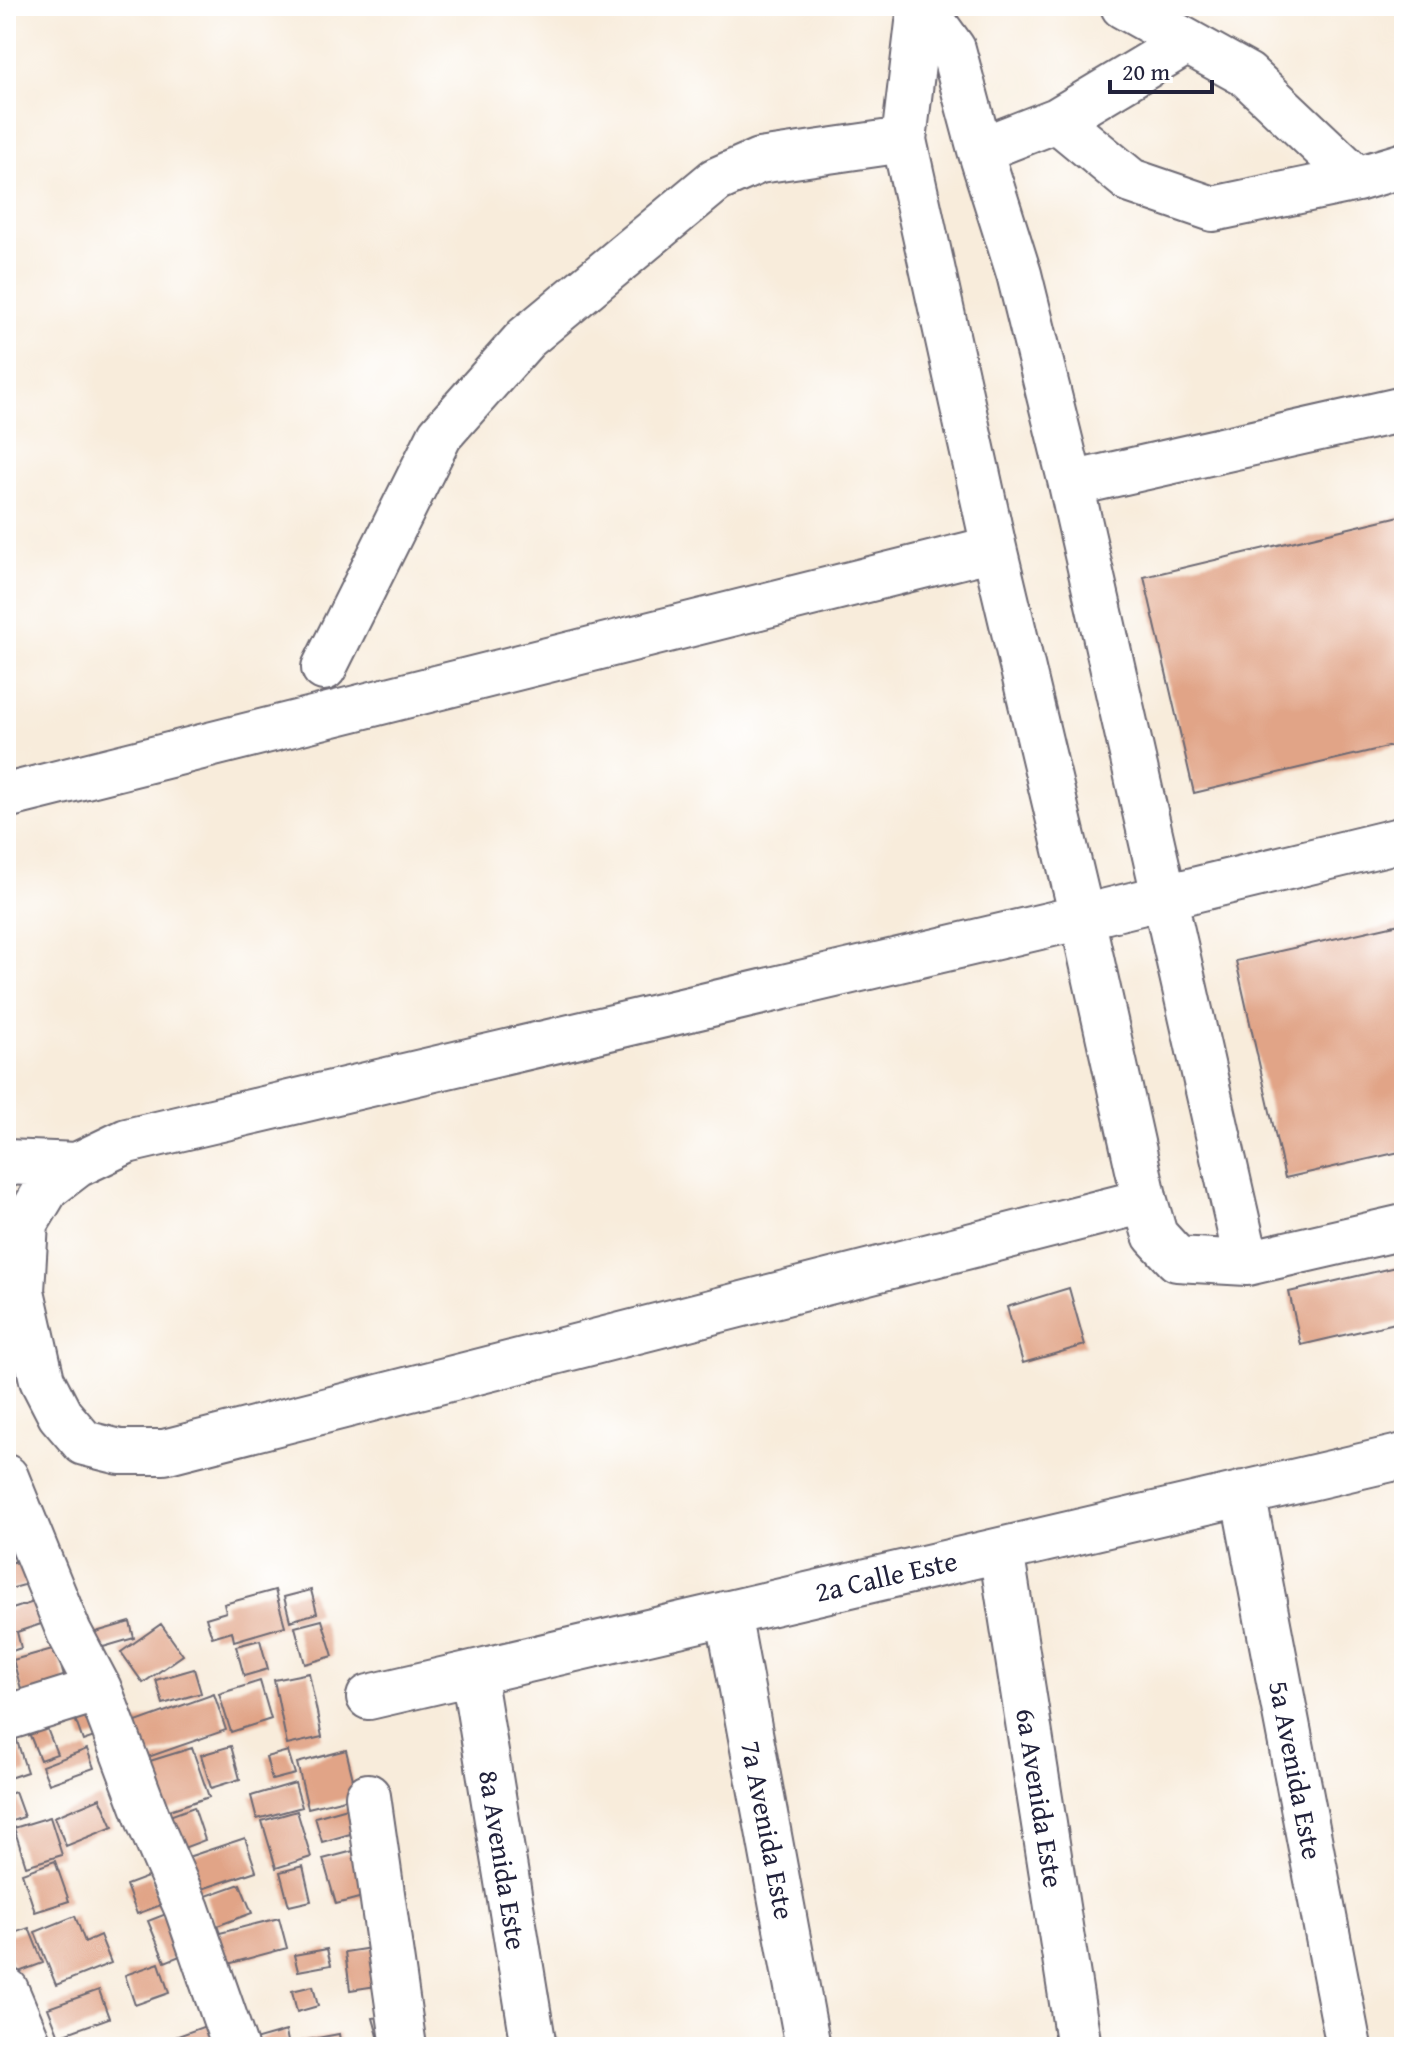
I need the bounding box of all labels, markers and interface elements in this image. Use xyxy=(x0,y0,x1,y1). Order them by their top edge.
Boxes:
scale bar xyxy=(1110,44,1212,94)
text: 20 m xyxy=(1122,54,1170,89)
street label: 2a Calle Este xyxy=(811,1539,961,1612)
street label: 5a Avenida Este xyxy=(1259,1677,1334,1863)
street label: 6a Avenida Este xyxy=(1006,1705,1075,1891)
street label: 7a Avenida Este xyxy=(731,1737,806,1923)
street label: 8a Avenida Este xyxy=(469,1767,538,1953)

